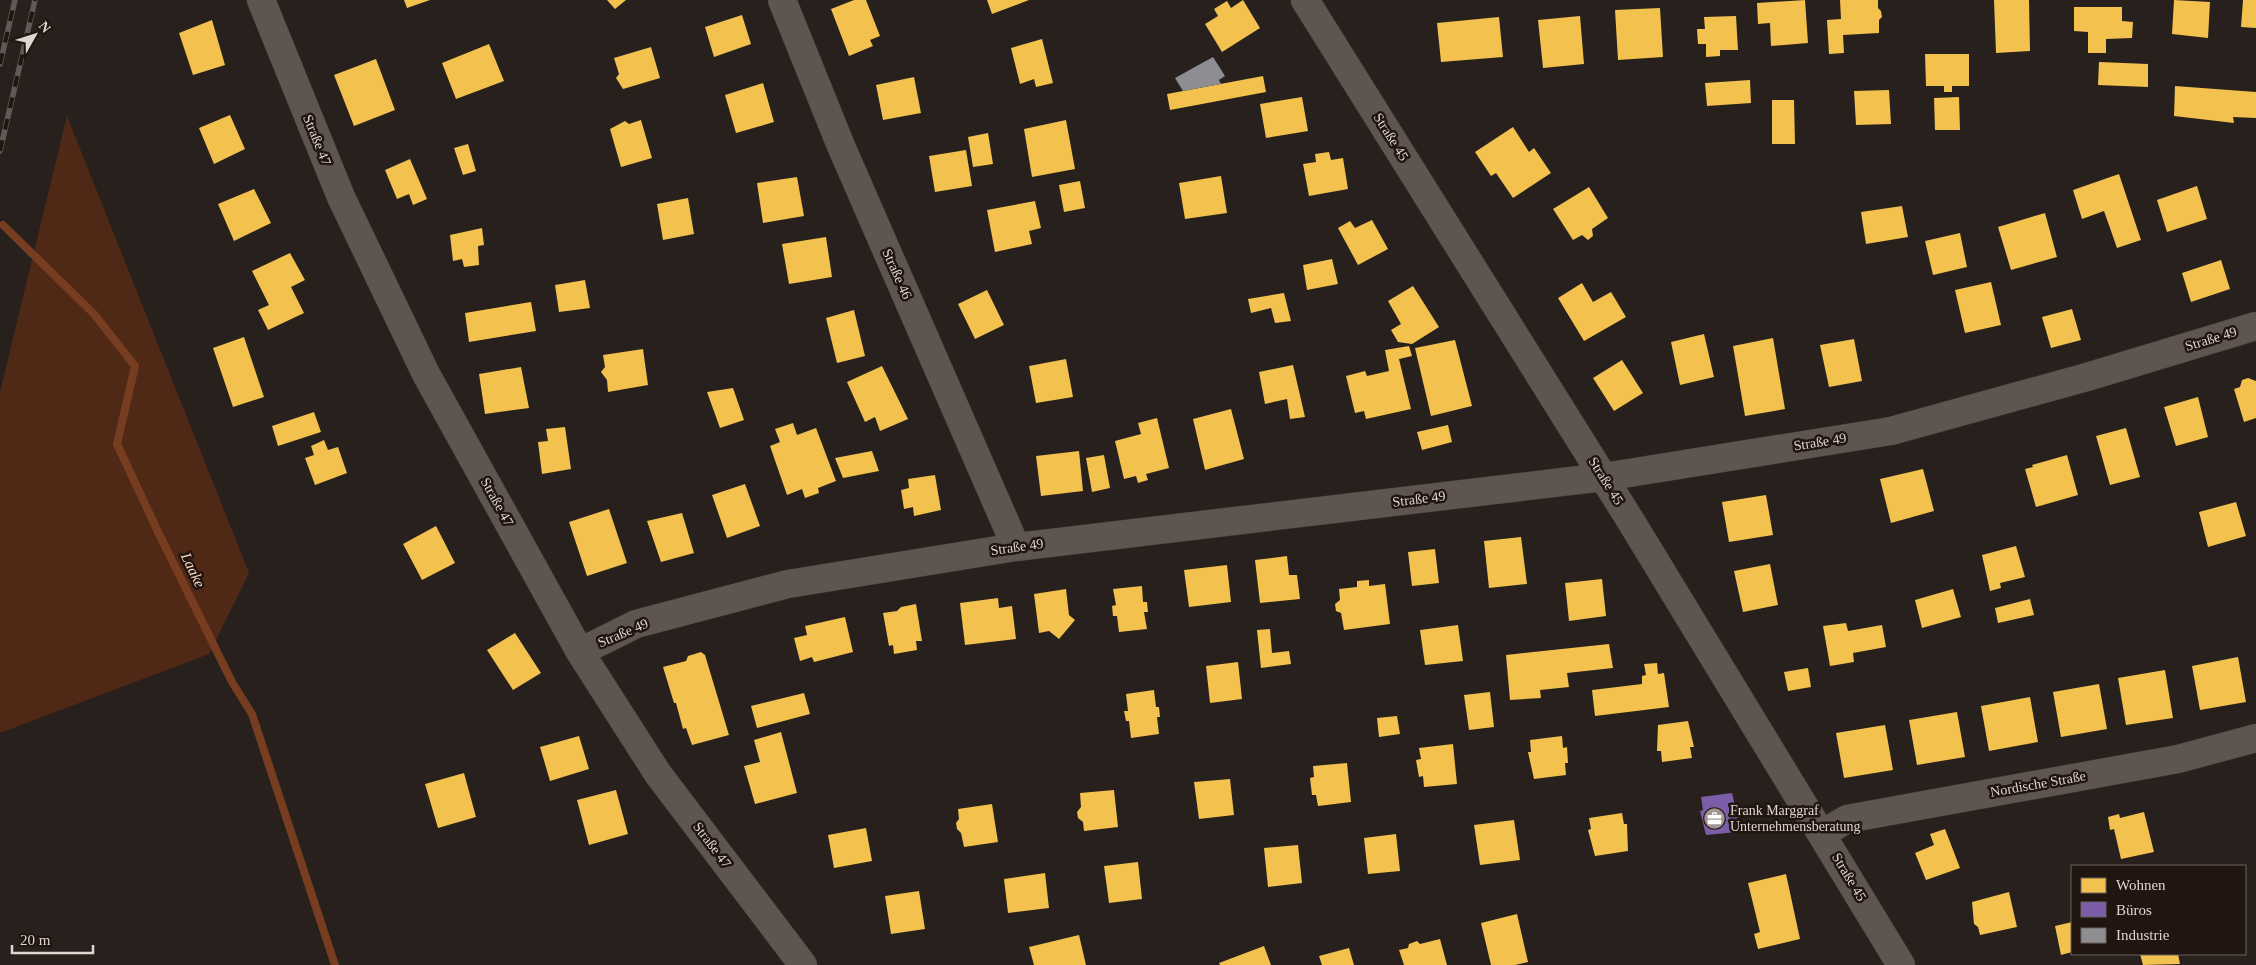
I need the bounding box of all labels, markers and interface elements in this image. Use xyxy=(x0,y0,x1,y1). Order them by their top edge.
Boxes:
north arrow xyxy=(10,10,60,60)
text: N xyxy=(36,18,54,36)
street label: Straße 45 xyxy=(1371,110,1411,164)
street label: Straße 47 xyxy=(300,112,334,168)
street label: Straße 46 xyxy=(879,247,915,301)
street label: Straße 49 xyxy=(2183,324,2239,354)
street label: Straße 49 xyxy=(1793,430,1847,454)
street label: Straße 45 xyxy=(1586,454,1626,508)
street label: Straße 47 xyxy=(478,475,516,529)
street label: Straße 49 xyxy=(1392,488,1446,510)
street label: Straße 49 xyxy=(990,536,1044,558)
water label: Laake xyxy=(177,549,208,590)
street label: Straße 49 xyxy=(596,616,650,650)
street label: Nordische Straße xyxy=(1989,768,2087,800)
place label: Frank Marggraf Unternehmensberatung xyxy=(1730,803,1861,834)
office icon: Frank Marggraf Unternehmensberatung xyxy=(1702,806,1726,830)
street label: Straße 47 xyxy=(690,819,734,871)
street label: Straße 45 xyxy=(1829,850,1869,904)
legend xyxy=(2071,865,2246,955)
text: Wohnen xyxy=(2116,877,2166,893)
text: Büros xyxy=(2116,902,2152,918)
scale bar xyxy=(12,922,94,954)
text: Industrie xyxy=(2116,927,2170,943)
text: 20 m xyxy=(20,932,51,948)

